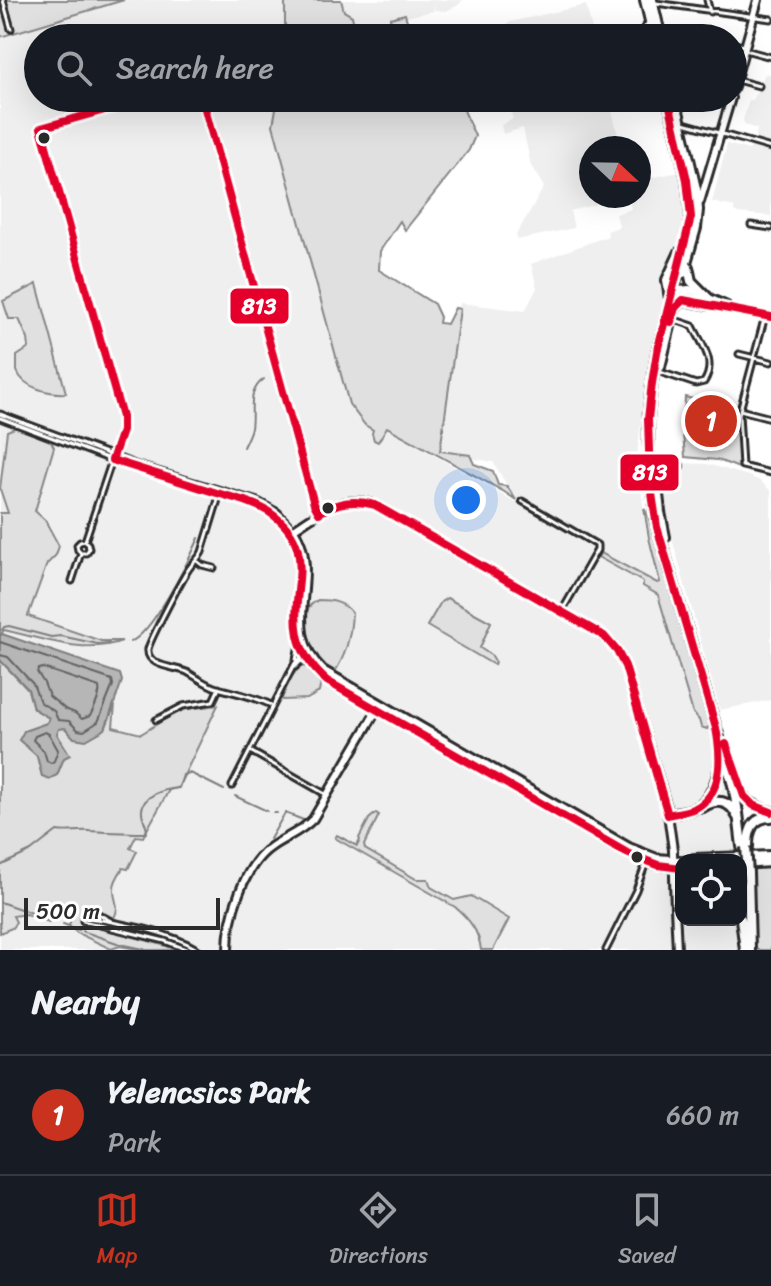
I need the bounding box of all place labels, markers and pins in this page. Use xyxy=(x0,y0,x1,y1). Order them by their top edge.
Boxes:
unlabelled marker xyxy=(36,130,52,146)
pin: 1 xyxy=(685,391,737,451)
unlabelled marker xyxy=(320,500,336,516)
unlabelled marker xyxy=(629,849,645,865)

